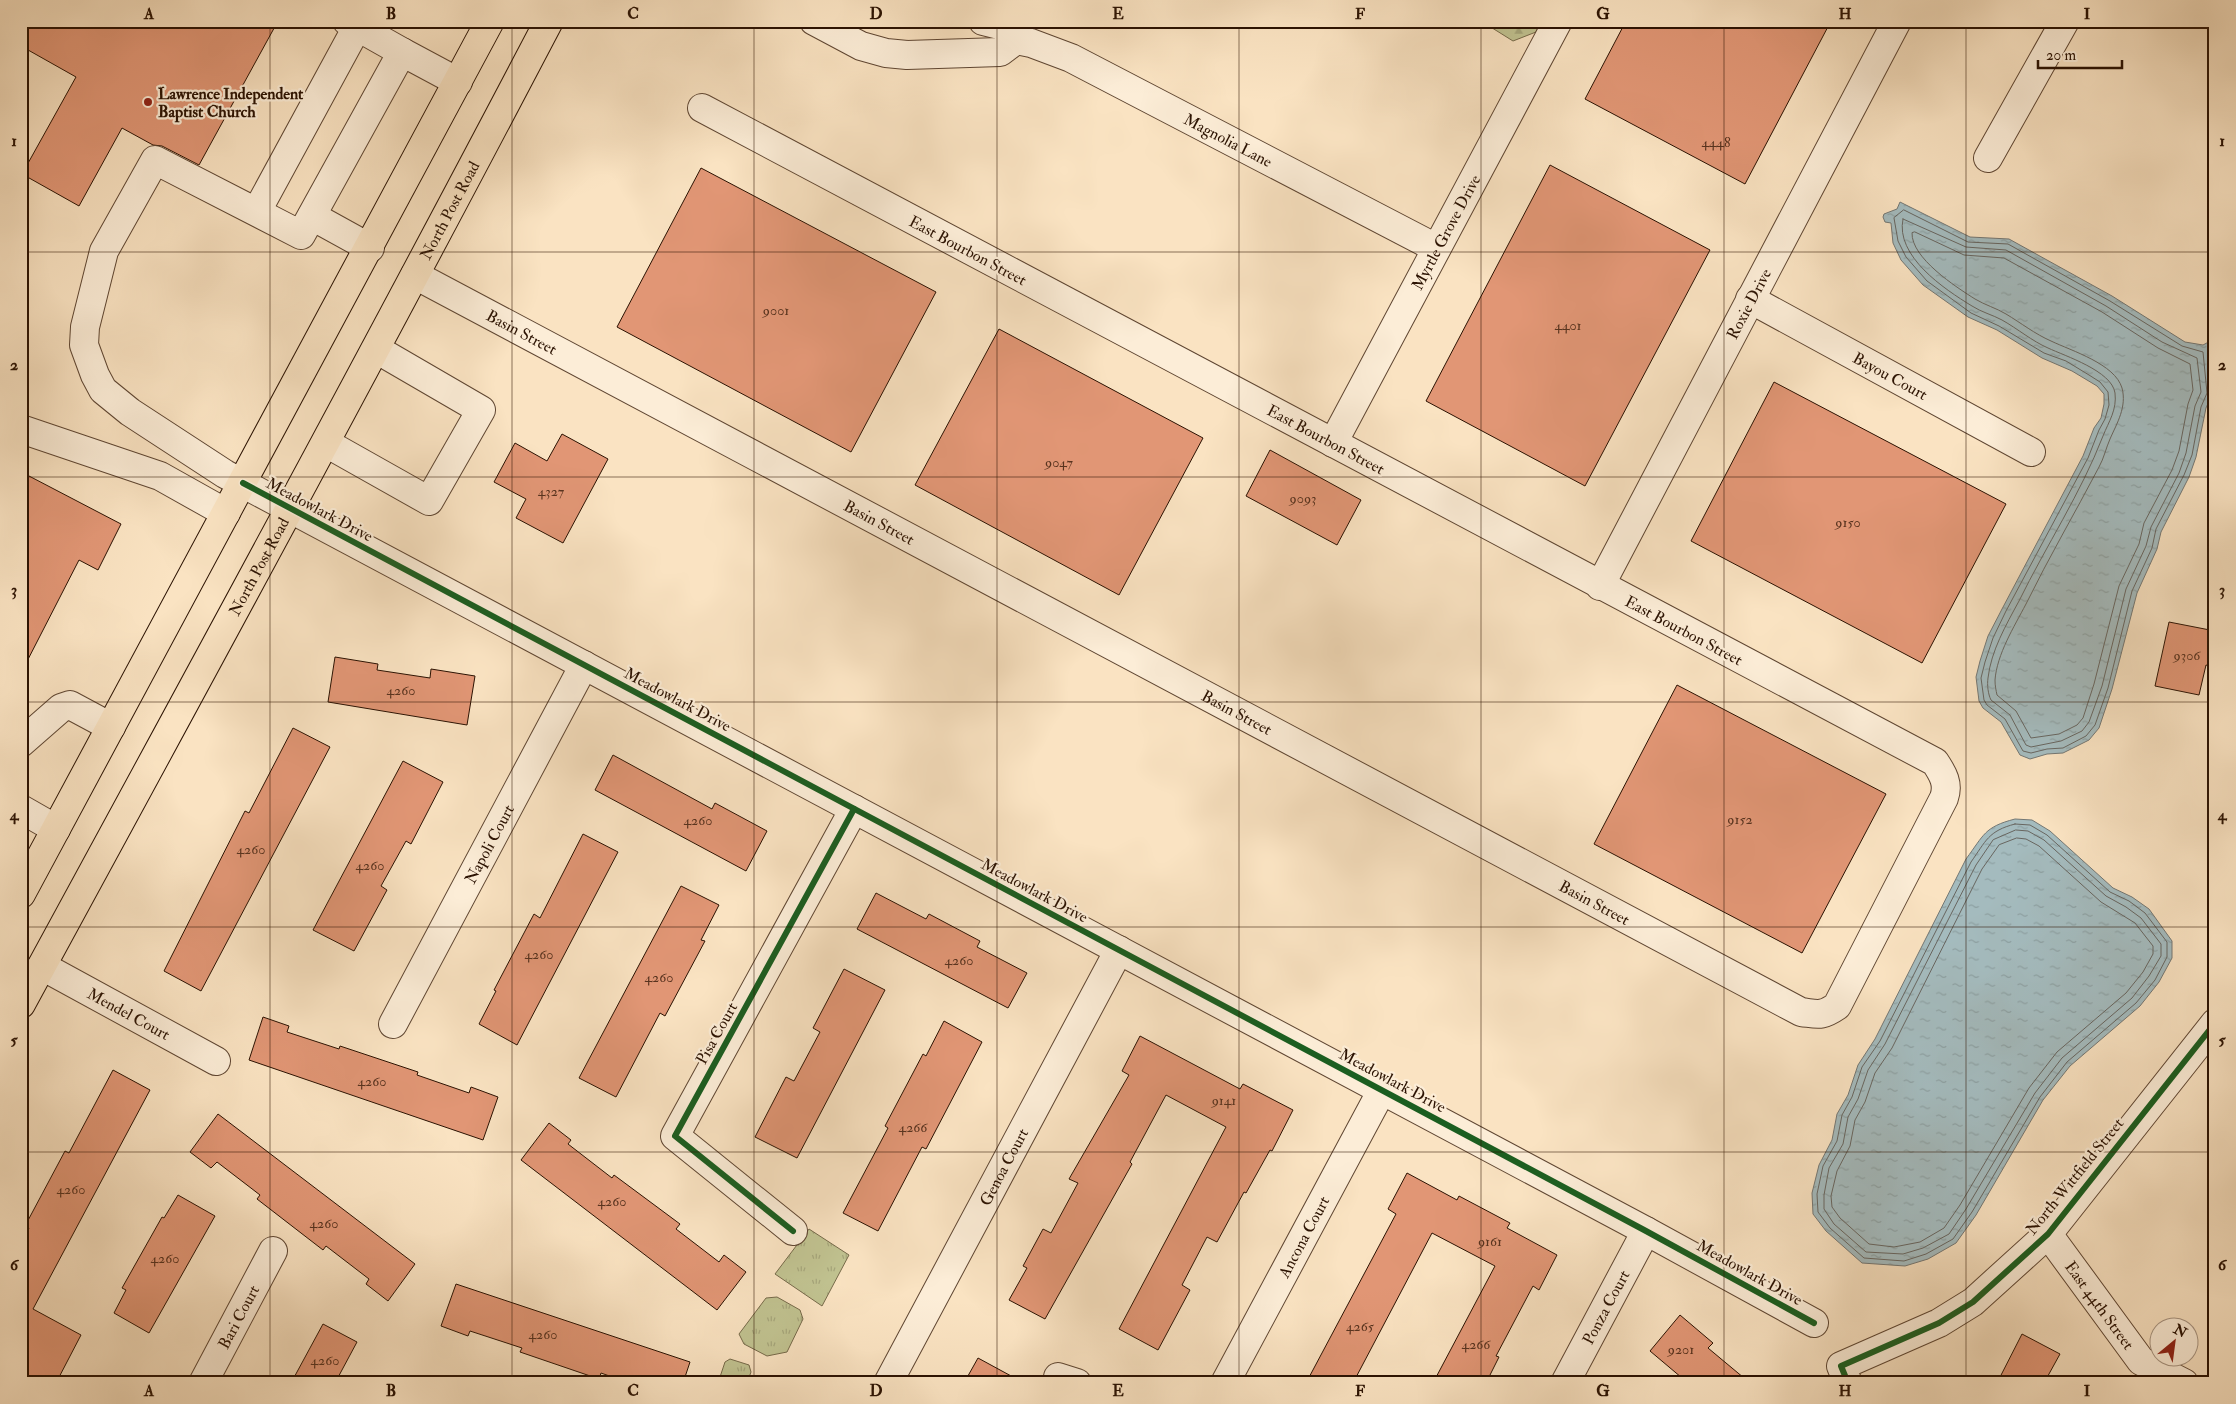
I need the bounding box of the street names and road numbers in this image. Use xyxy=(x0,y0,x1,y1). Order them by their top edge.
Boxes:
street label: Magnolia Lane xyxy=(1180,109,1276,172)
street label: North Post Road xyxy=(416,158,484,263)
street label: Myrtle Grove Drive xyxy=(1407,171,1485,294)
street label: East Bourbon Street xyxy=(905,211,1030,290)
street label: Roxie Drive xyxy=(1723,265,1776,343)
street label: Basin Street xyxy=(483,306,560,360)
street label: Bayou Court xyxy=(1849,348,1931,405)
street label: East Bourbon Street xyxy=(1263,400,1388,479)
street label: Meadowlark Drive xyxy=(263,473,377,547)
street label: Basin Street xyxy=(840,496,918,550)
street label: North Post Road xyxy=(225,514,294,619)
street label: East Bourbon Street xyxy=(1621,591,1746,670)
street label: Meadowlark Drive xyxy=(621,663,735,737)
street label: Basin Street xyxy=(1198,686,1275,740)
street label: Napoli Court xyxy=(460,801,519,887)
street label: Meadowlark Drive xyxy=(978,854,1092,928)
street label: Basin Street xyxy=(1555,876,1633,930)
street label: Mendel Court xyxy=(84,984,173,1045)
street label: Pisa Court xyxy=(692,999,742,1068)
street label: Meadowlark Drive xyxy=(1336,1044,1450,1118)
street label: North Wittfield Street xyxy=(2021,1114,2128,1239)
street label: Genoa Court xyxy=(975,1125,1033,1209)
street label: Ancona Court xyxy=(1274,1193,1334,1282)
street label: Meadowlark Drive xyxy=(1693,1236,1806,1310)
street label: East 44th Street xyxy=(2060,1257,2138,1354)
street label: Ponza Court xyxy=(1578,1267,1634,1348)
street label: Bari Court xyxy=(214,1282,264,1353)

